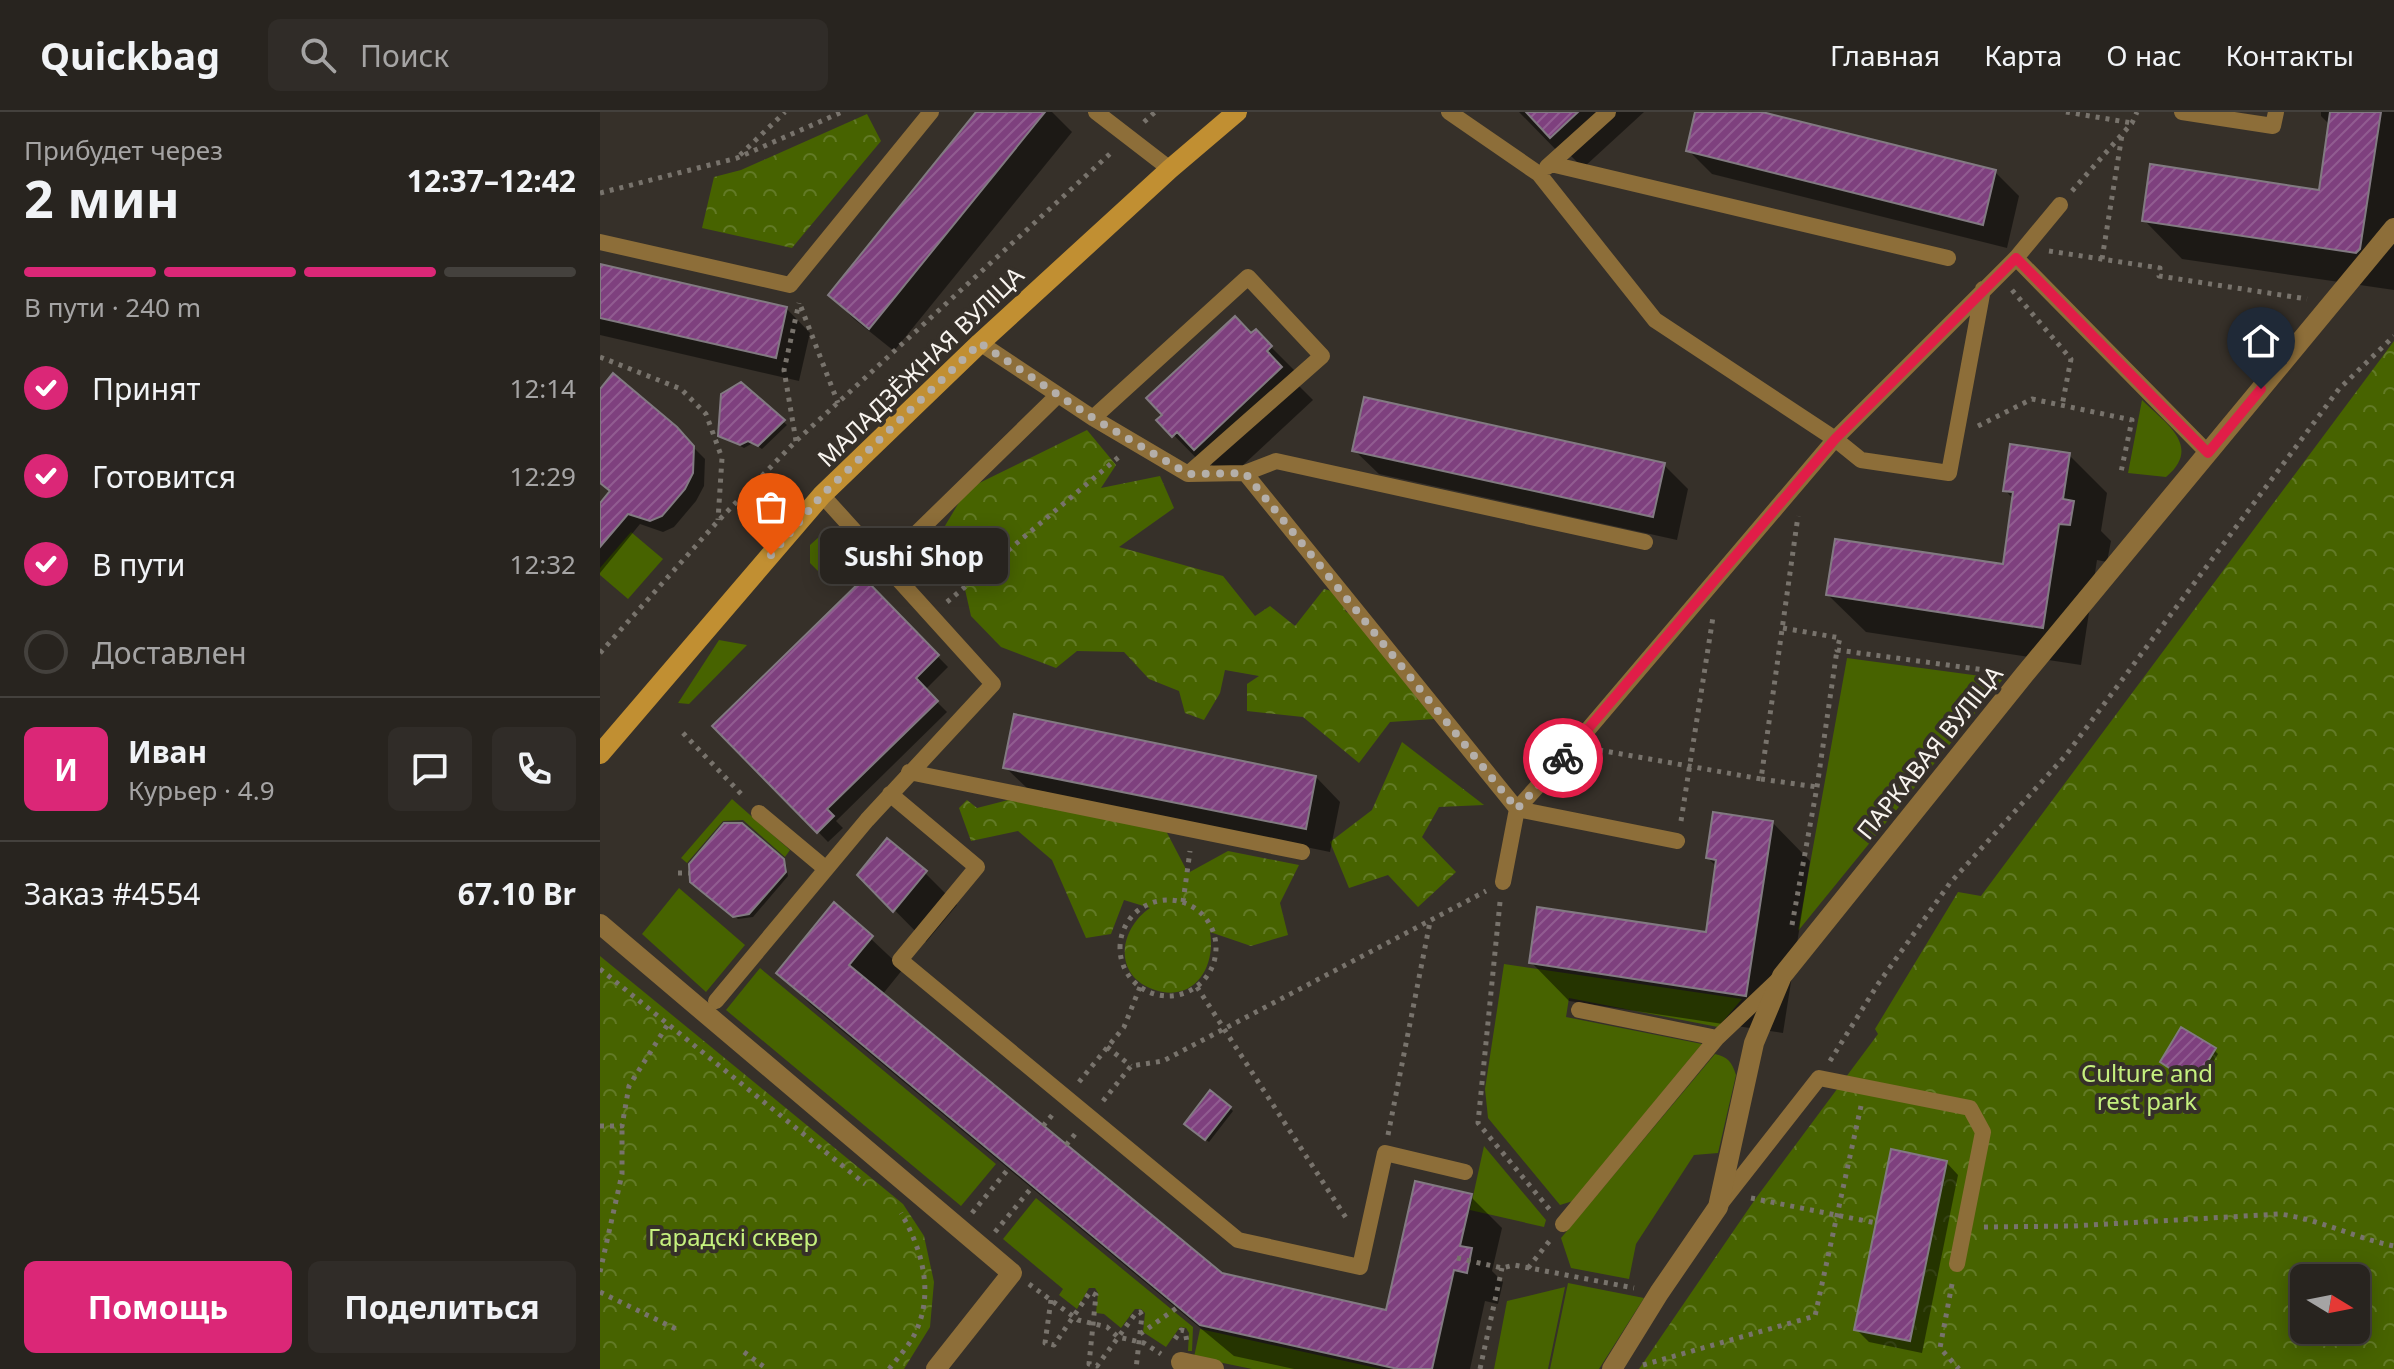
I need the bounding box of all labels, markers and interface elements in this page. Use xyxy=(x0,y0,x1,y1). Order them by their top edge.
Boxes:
search box xyxy=(268,19,828,91)
text: Quickbag xyxy=(40,29,220,81)
icon: search xyxy=(296,33,340,77)
text: Поиск xyxy=(360,35,449,76)
text: Главная xyxy=(1830,36,1940,74)
text: Карта xyxy=(1984,36,2062,74)
text: О нас xyxy=(2106,36,2182,74)
text: Контакты xyxy=(2226,36,2354,74)
text: Прибудет через xyxy=(24,132,223,168)
text: 12:37–12:42 xyxy=(407,160,576,201)
text: 2 мин xyxy=(24,162,180,233)
street label: МАЛАДЗЁЖНАЯ ВУЛІЦА xyxy=(810,258,1031,473)
text: В пути · 240 m xyxy=(24,289,201,325)
pin xyxy=(2227,307,2295,389)
icon: home xyxy=(2239,319,2283,363)
icon: check xyxy=(24,366,68,410)
text: Принят xyxy=(92,368,201,409)
text: 12:14 xyxy=(510,370,576,406)
icon: check xyxy=(24,454,68,498)
text: Готовится xyxy=(92,456,236,497)
text: 12:29 xyxy=(510,458,576,494)
pin xyxy=(737,473,805,555)
icon: bag xyxy=(749,485,793,529)
callout: Sushi Shop xyxy=(819,527,1007,583)
text: Sushi Shop xyxy=(844,538,984,574)
icon: check xyxy=(24,542,68,586)
text: В пути xyxy=(92,544,185,585)
text: 12:32 xyxy=(510,546,576,582)
text: Доставлен xyxy=(92,632,247,673)
street label: ПАРКАВАЯ ВУЛІЦА xyxy=(1849,658,2010,846)
courier xyxy=(1523,718,1603,798)
button: chat xyxy=(388,727,472,811)
button: phone xyxy=(492,727,576,811)
text: Иван xyxy=(128,731,207,772)
icon: bike xyxy=(1541,736,1585,780)
text: И xyxy=(54,749,78,790)
text: Курьер · 4.9 xyxy=(128,772,275,808)
text: Заказ #4554 xyxy=(24,873,200,914)
text: 67.10 Br xyxy=(458,873,576,914)
park label: Culture and rest park xyxy=(2081,1056,2213,1117)
park label: Гарадскі сквер xyxy=(648,1220,818,1253)
button: Помощь xyxy=(24,1261,292,1353)
button: Поделиться xyxy=(308,1261,576,1353)
north arrow xyxy=(2290,1264,2370,1344)
map controls xyxy=(2290,1264,2370,1344)

